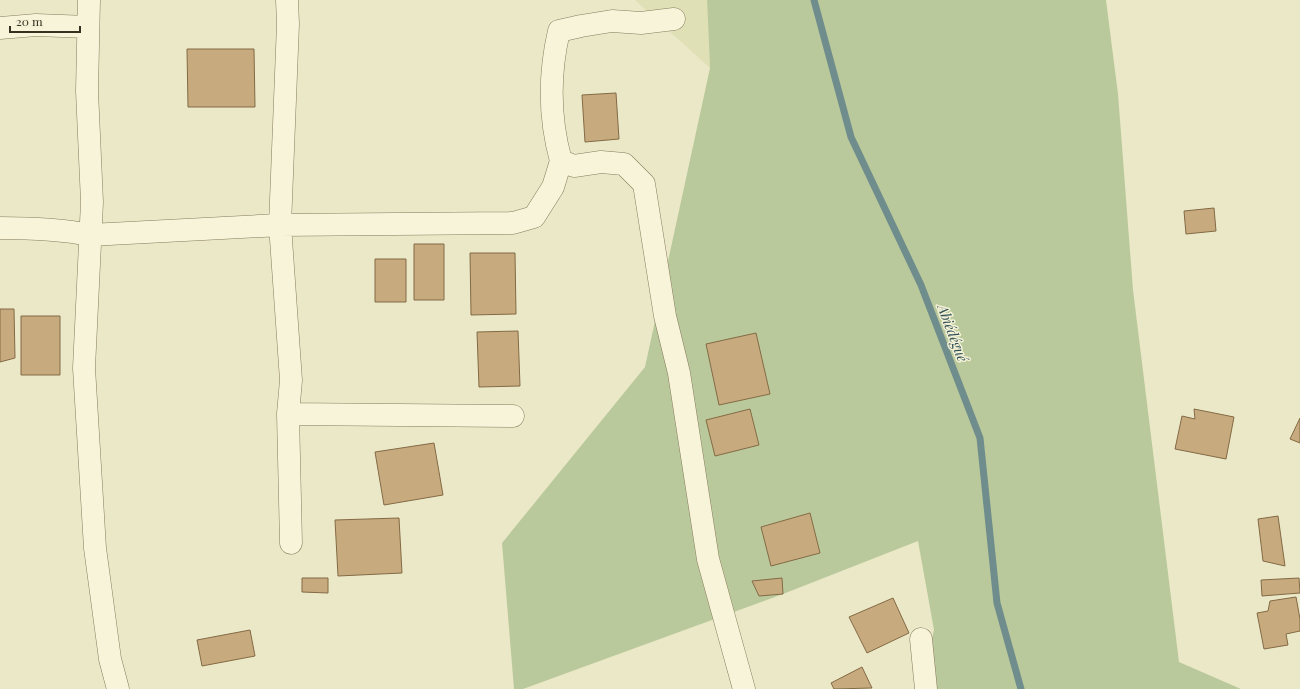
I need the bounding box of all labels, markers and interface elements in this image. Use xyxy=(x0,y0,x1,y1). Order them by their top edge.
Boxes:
scale bar xyxy=(10,8,80,34)
text: 20 m xyxy=(16,13,43,29)
water label: Abiédégué xyxy=(933,300,973,365)

